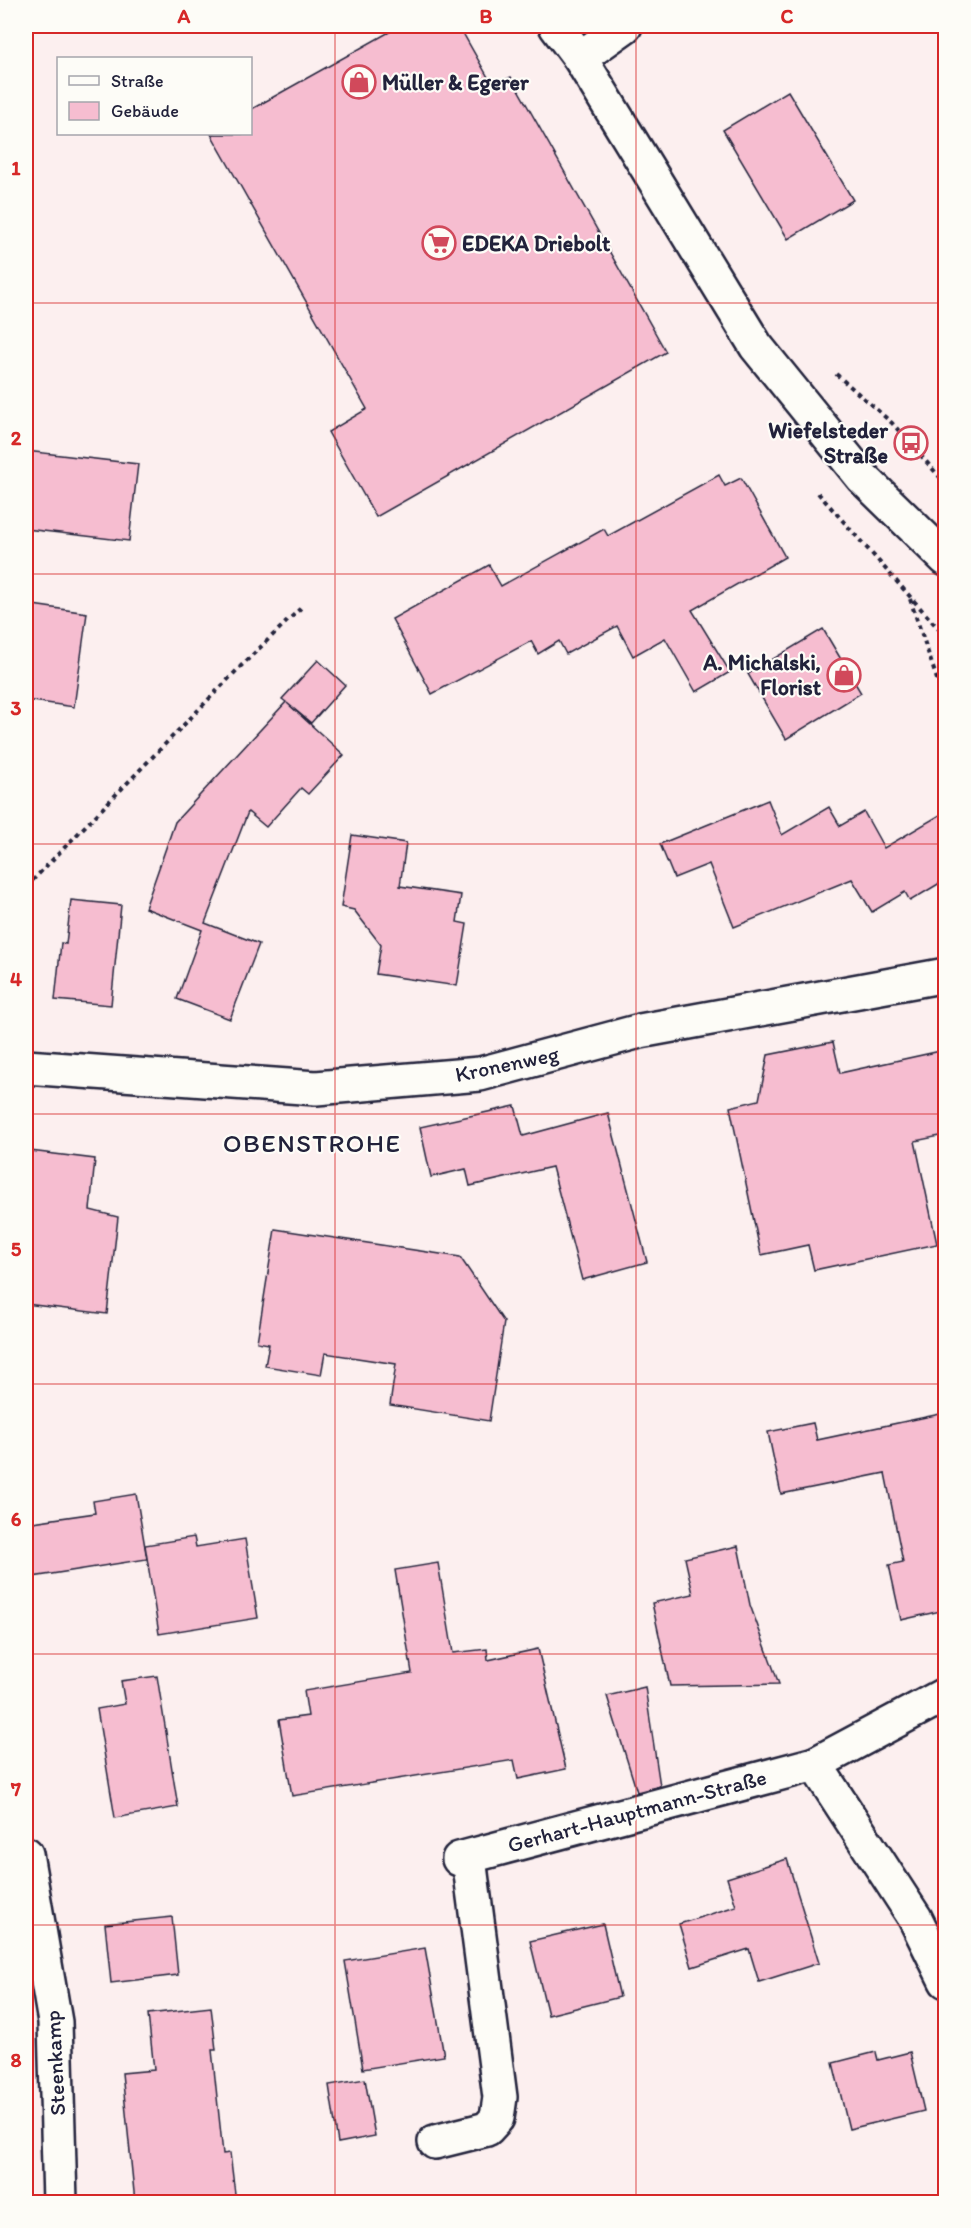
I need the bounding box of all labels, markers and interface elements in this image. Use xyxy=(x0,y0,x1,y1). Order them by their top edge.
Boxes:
text: A xyxy=(177,4,191,28)
text: B xyxy=(480,4,493,28)
text: C xyxy=(781,4,794,28)
legend xyxy=(57,57,252,135)
shop icon: Müller & Egerer xyxy=(341,64,377,100)
place label: Müller & Egerer xyxy=(382,69,530,96)
text: Straße xyxy=(111,70,164,92)
text: Gebäude xyxy=(111,100,179,122)
text: 1 xyxy=(11,156,21,180)
supermarket icon: EDEKA Driebolt xyxy=(421,225,457,261)
place label: EDEKA Driebolt xyxy=(462,230,611,257)
place label: Wiefelsteder Straße xyxy=(768,417,889,469)
bus stop icon: Wiefelsteder Straße xyxy=(893,425,929,461)
text: 2 xyxy=(11,426,22,450)
place label: A. Michalski, Florist xyxy=(702,649,822,701)
shop icon: A. Michalski, Florist xyxy=(826,657,862,693)
text: 3 xyxy=(11,696,22,720)
text: 4 xyxy=(10,967,22,991)
street label: Kronenweg xyxy=(453,1040,562,1088)
district label: OBENSTROHE xyxy=(223,1127,401,1159)
text: 5 xyxy=(11,1237,22,1261)
text: 6 xyxy=(11,1507,22,1531)
street label: Gerhart-Hauptmann-Straße xyxy=(505,1763,769,1859)
text: 7 xyxy=(10,1777,21,1801)
street label: Steenkamp xyxy=(39,2010,71,2116)
text: 8 xyxy=(11,2048,22,2072)

